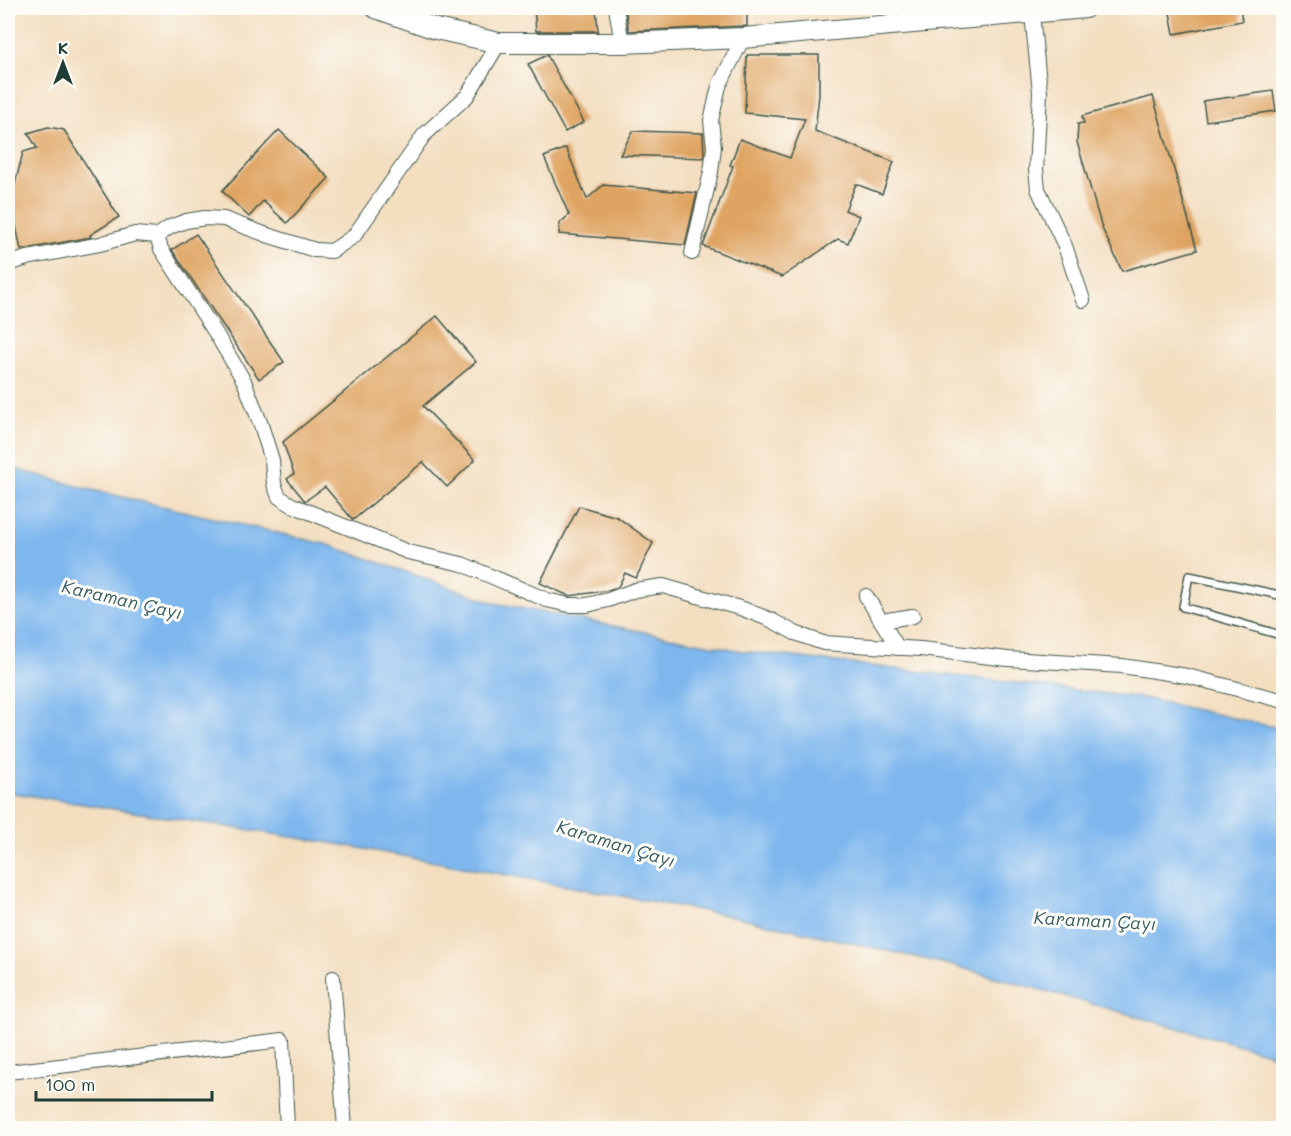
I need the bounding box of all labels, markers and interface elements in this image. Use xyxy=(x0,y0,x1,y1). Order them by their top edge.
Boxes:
north arrow xyxy=(33,33,93,93)
text: K xyxy=(58,37,68,58)
water label: Karaman Çayı xyxy=(60,574,185,625)
water label: Karaman Çayı xyxy=(554,814,679,872)
water label: Karaman Çayı xyxy=(1033,905,1157,935)
scale bar xyxy=(36,1064,212,1102)
text: 100 m xyxy=(45,1072,95,1096)

